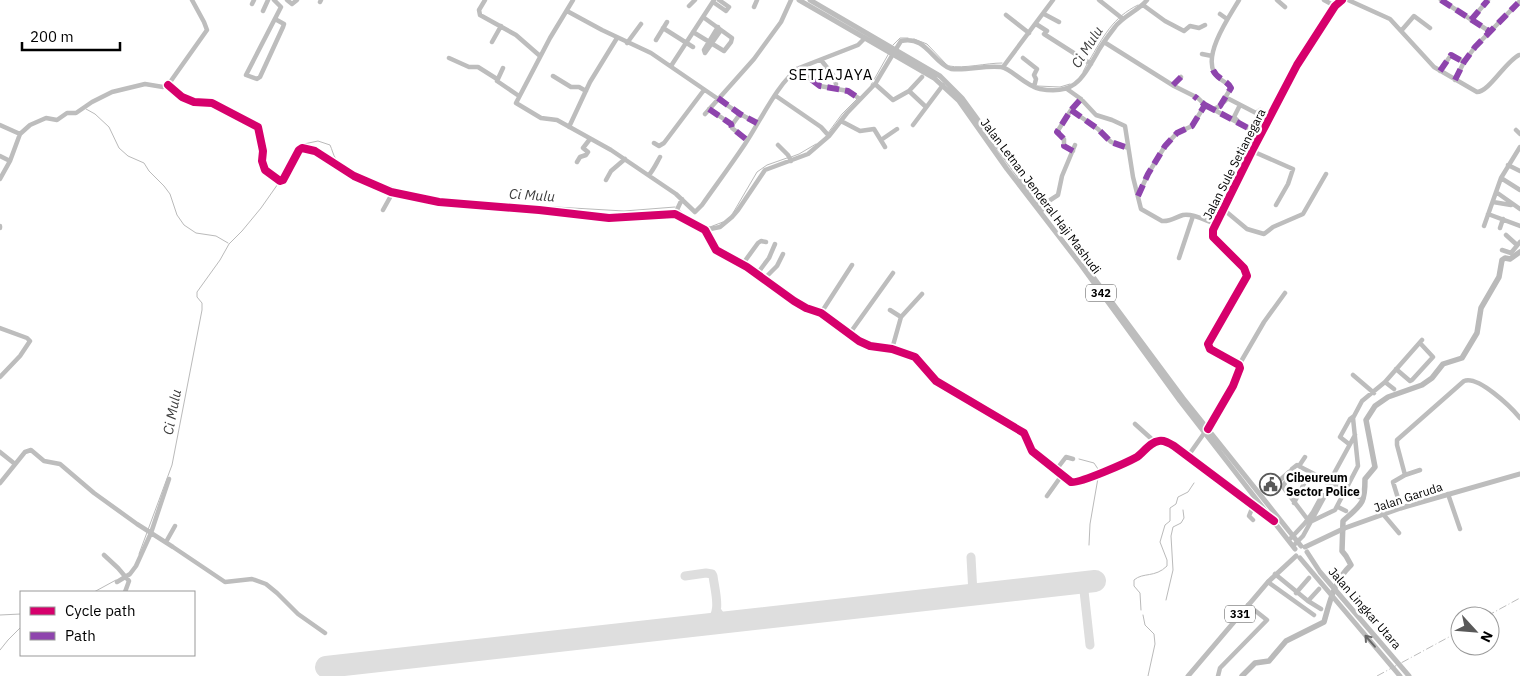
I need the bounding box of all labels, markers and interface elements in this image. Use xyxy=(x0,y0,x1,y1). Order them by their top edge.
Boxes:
scale bar xyxy=(22,20,120,52)
water label: Ci Mulu xyxy=(1067,23,1107,71)
text: 200 m xyxy=(30,27,74,46)
district label: SETIAJAYA xyxy=(789,65,873,84)
street label: Jalan Sule Setianegara xyxy=(1200,106,1269,222)
street label: Jalan Letnan Jenderal Haji Mashudi xyxy=(978,115,1104,277)
water label: Ci Mulu xyxy=(509,184,556,206)
road number: 342 xyxy=(1086,284,1116,302)
water label: Ci Mulu xyxy=(159,388,185,436)
place label: Cibeureum Sector Police xyxy=(1286,470,1360,499)
public building icon: Cibeureum Sector Police xyxy=(1258,472,1282,496)
street label: Jalan Garuda xyxy=(1372,479,1445,515)
street label: Jalan Lingkar Utara xyxy=(1325,564,1405,652)
legend xyxy=(20,591,195,656)
text: Cycle path xyxy=(65,601,136,620)
road number: 331 xyxy=(1225,606,1255,622)
north arrow xyxy=(1450,606,1500,656)
text: Path xyxy=(65,626,96,645)
text: N xyxy=(1476,628,1497,645)
one-way arrow xyxy=(1364,634,1376,647)

